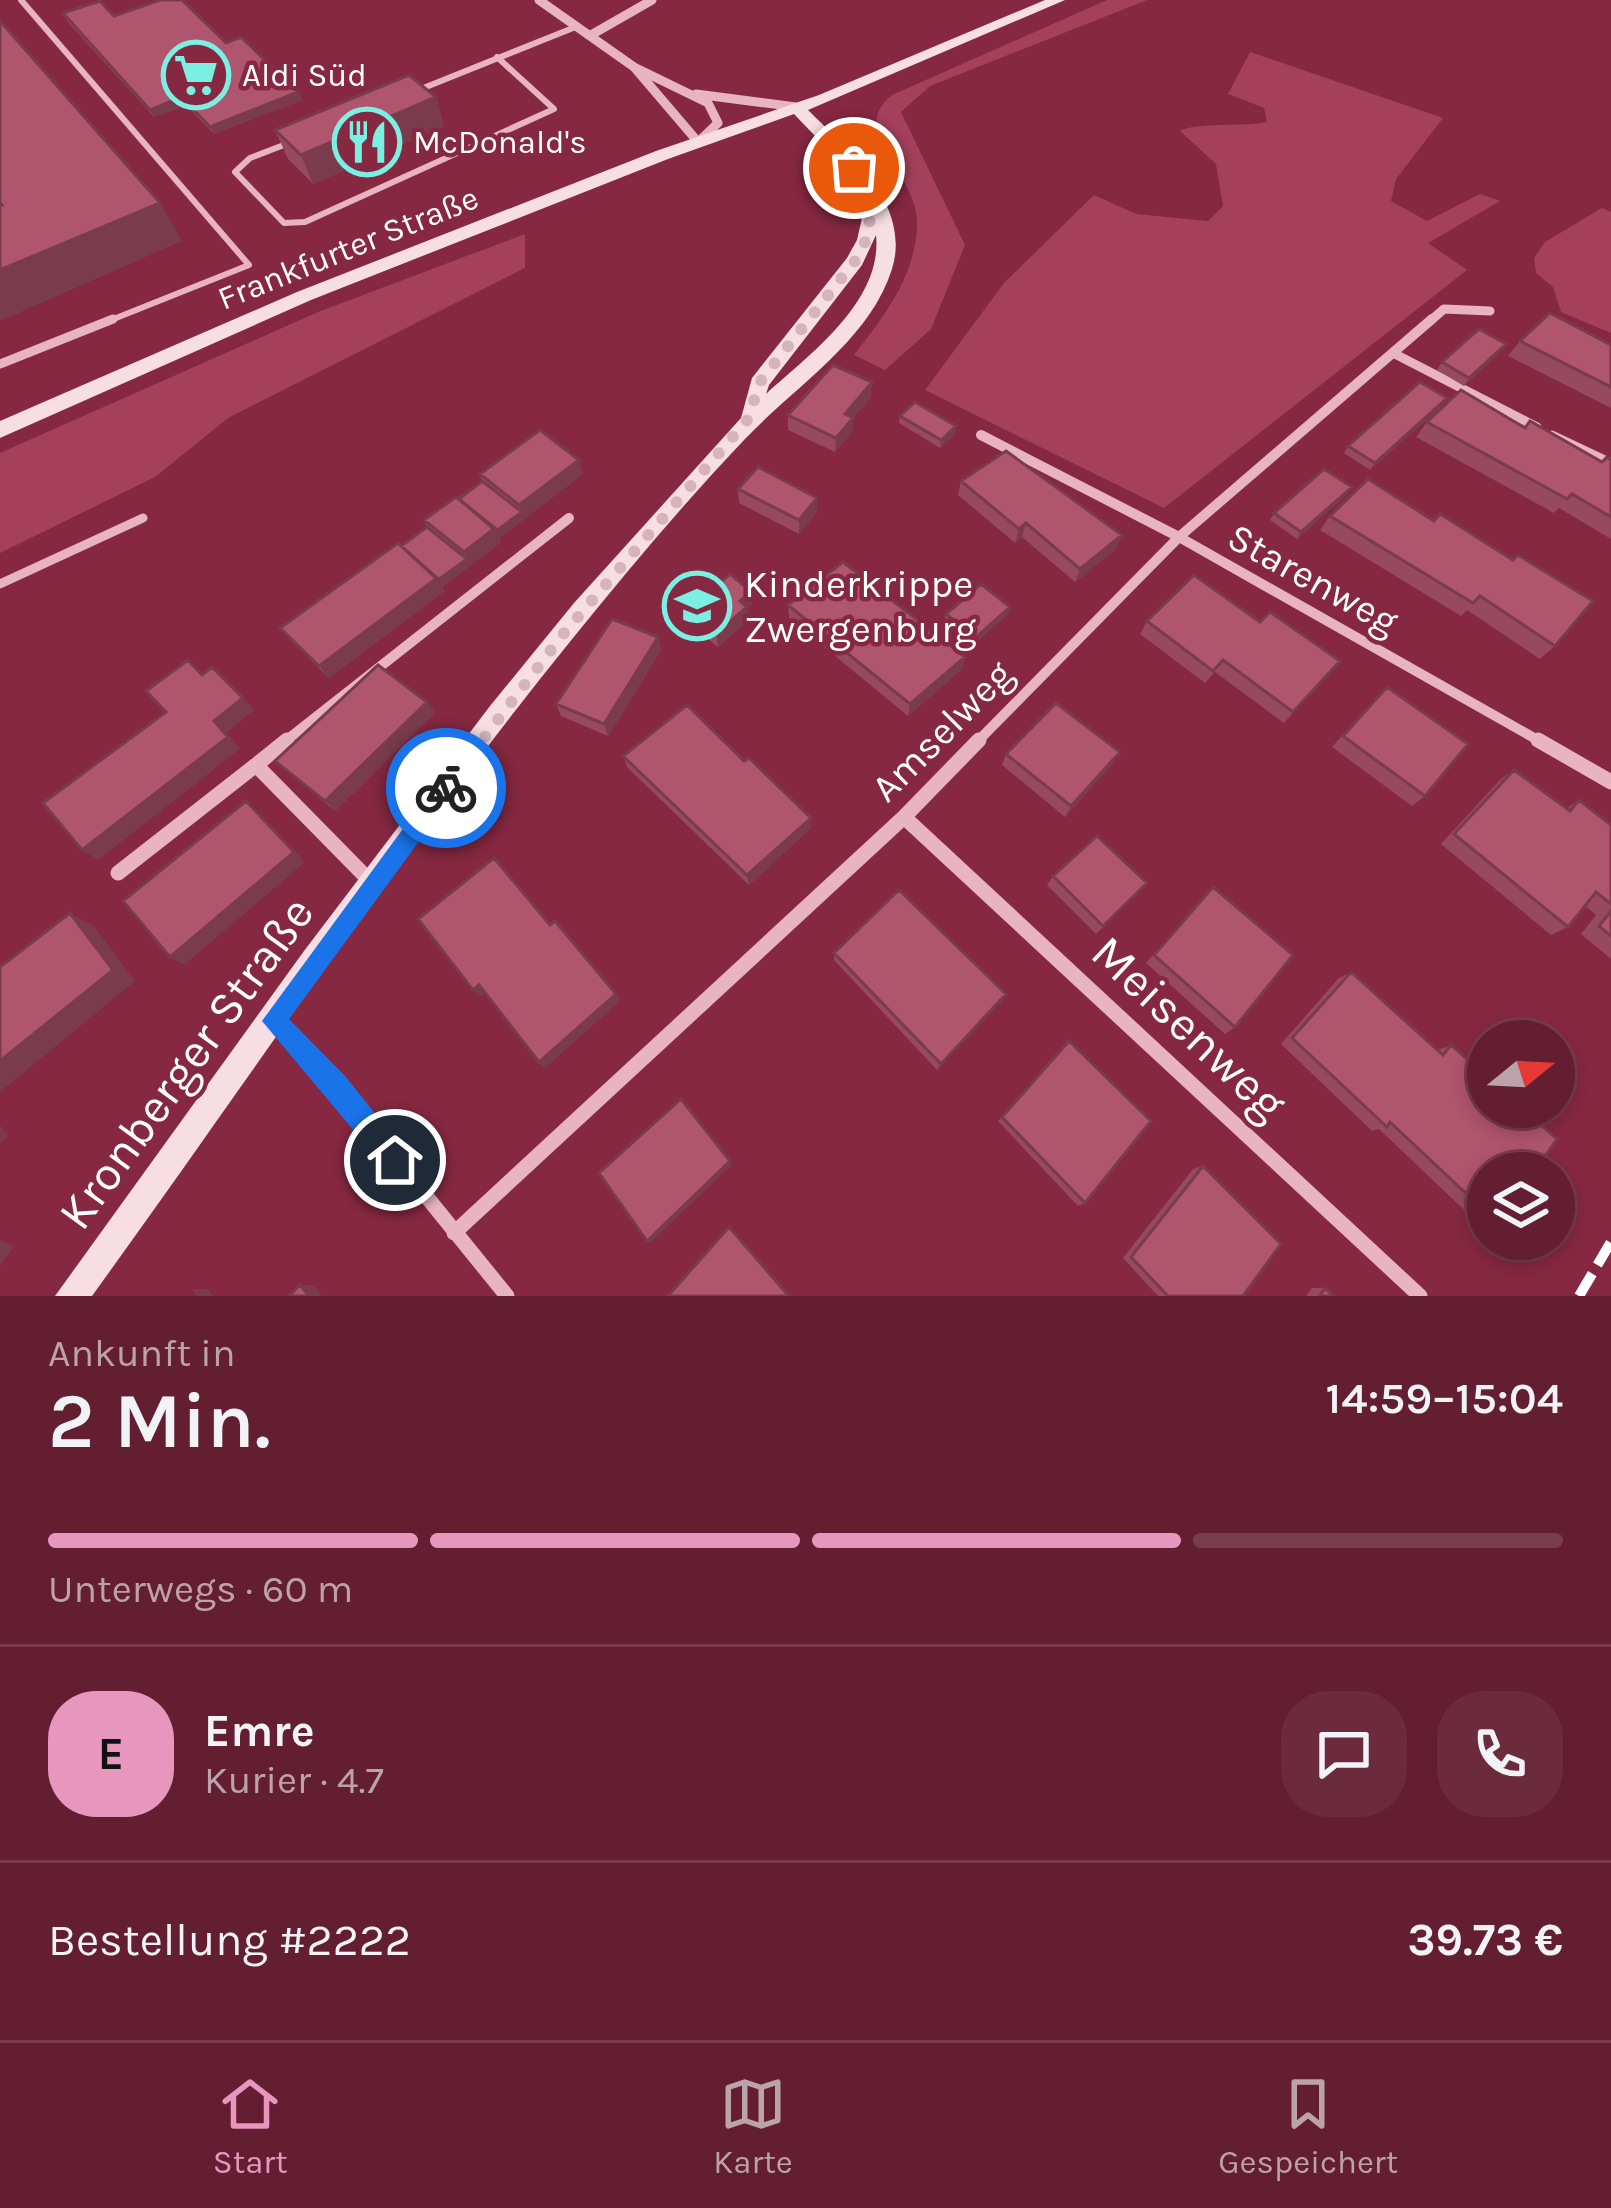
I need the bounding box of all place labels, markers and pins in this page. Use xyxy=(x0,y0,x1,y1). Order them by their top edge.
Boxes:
supermarket icon: Aldi Süd xyxy=(161,40,231,110)
place label: Aldi Süd xyxy=(242,56,367,94)
restaurant icon: McDonald's xyxy=(332,107,402,177)
pin xyxy=(803,117,905,219)
place label: McDonald's xyxy=(413,123,586,161)
place label: Kinderkrippe Zwergenburg xyxy=(744,561,977,652)
school or university icon: Kinderkrippe Zwergenburg xyxy=(662,571,732,641)
pin xyxy=(344,1109,446,1211)

